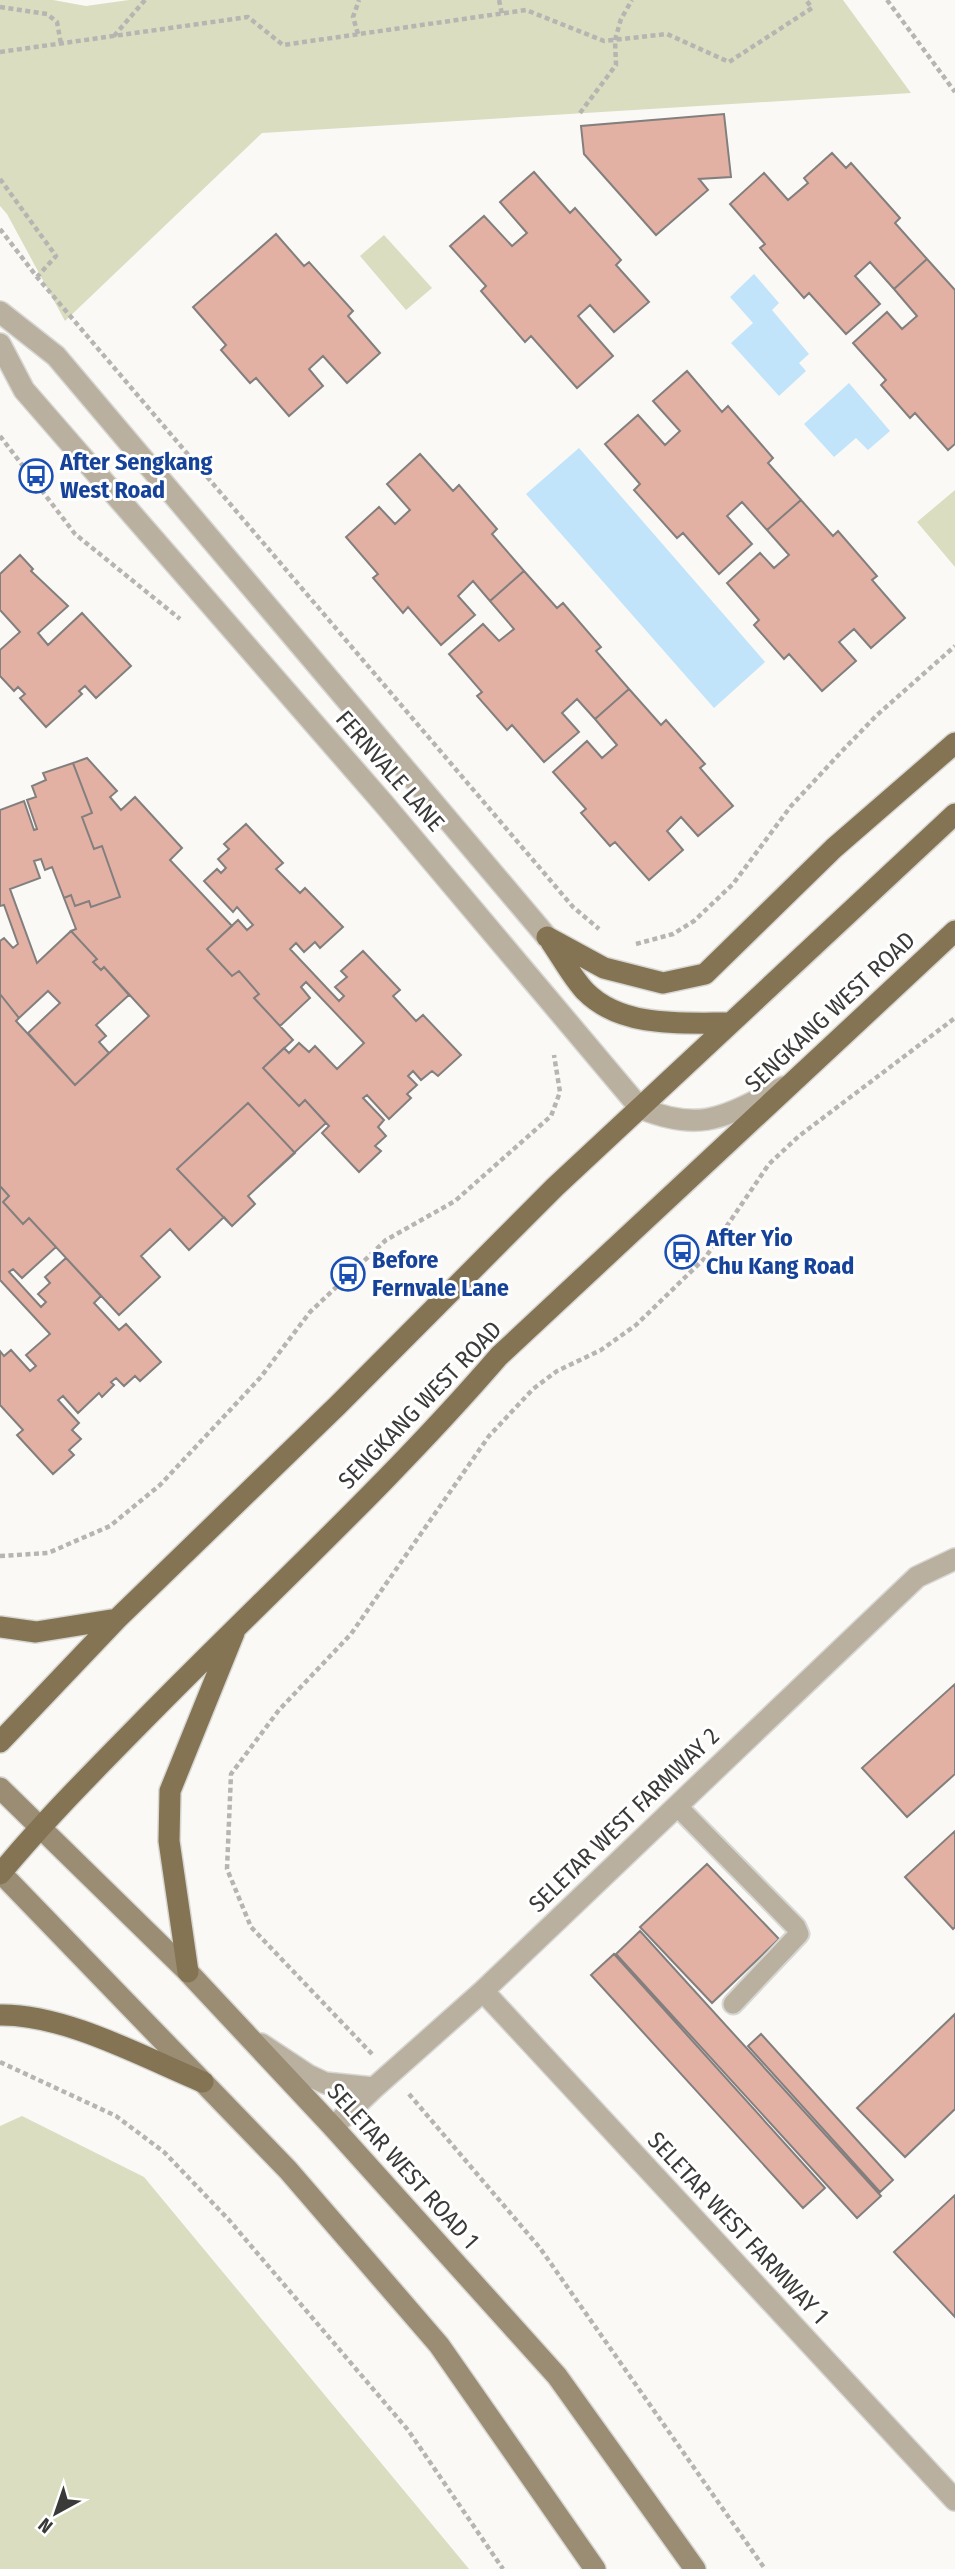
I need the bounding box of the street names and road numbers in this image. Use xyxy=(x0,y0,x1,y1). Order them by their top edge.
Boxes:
street label: FERNVALE LANE xyxy=(330,705,450,837)
street label: SENGKANG WEST ROAD xyxy=(739,926,921,1098)
street label: SENGKANG WEST ROAD xyxy=(333,1315,507,1495)
street label: SELETAR WEST FARMWAY 2 xyxy=(523,1722,725,1918)
street label: SELETAR WEST ROAD 1 xyxy=(321,2078,485,2254)
street label: SELETAR WEST FARMWAY 1 xyxy=(642,2126,834,2330)

